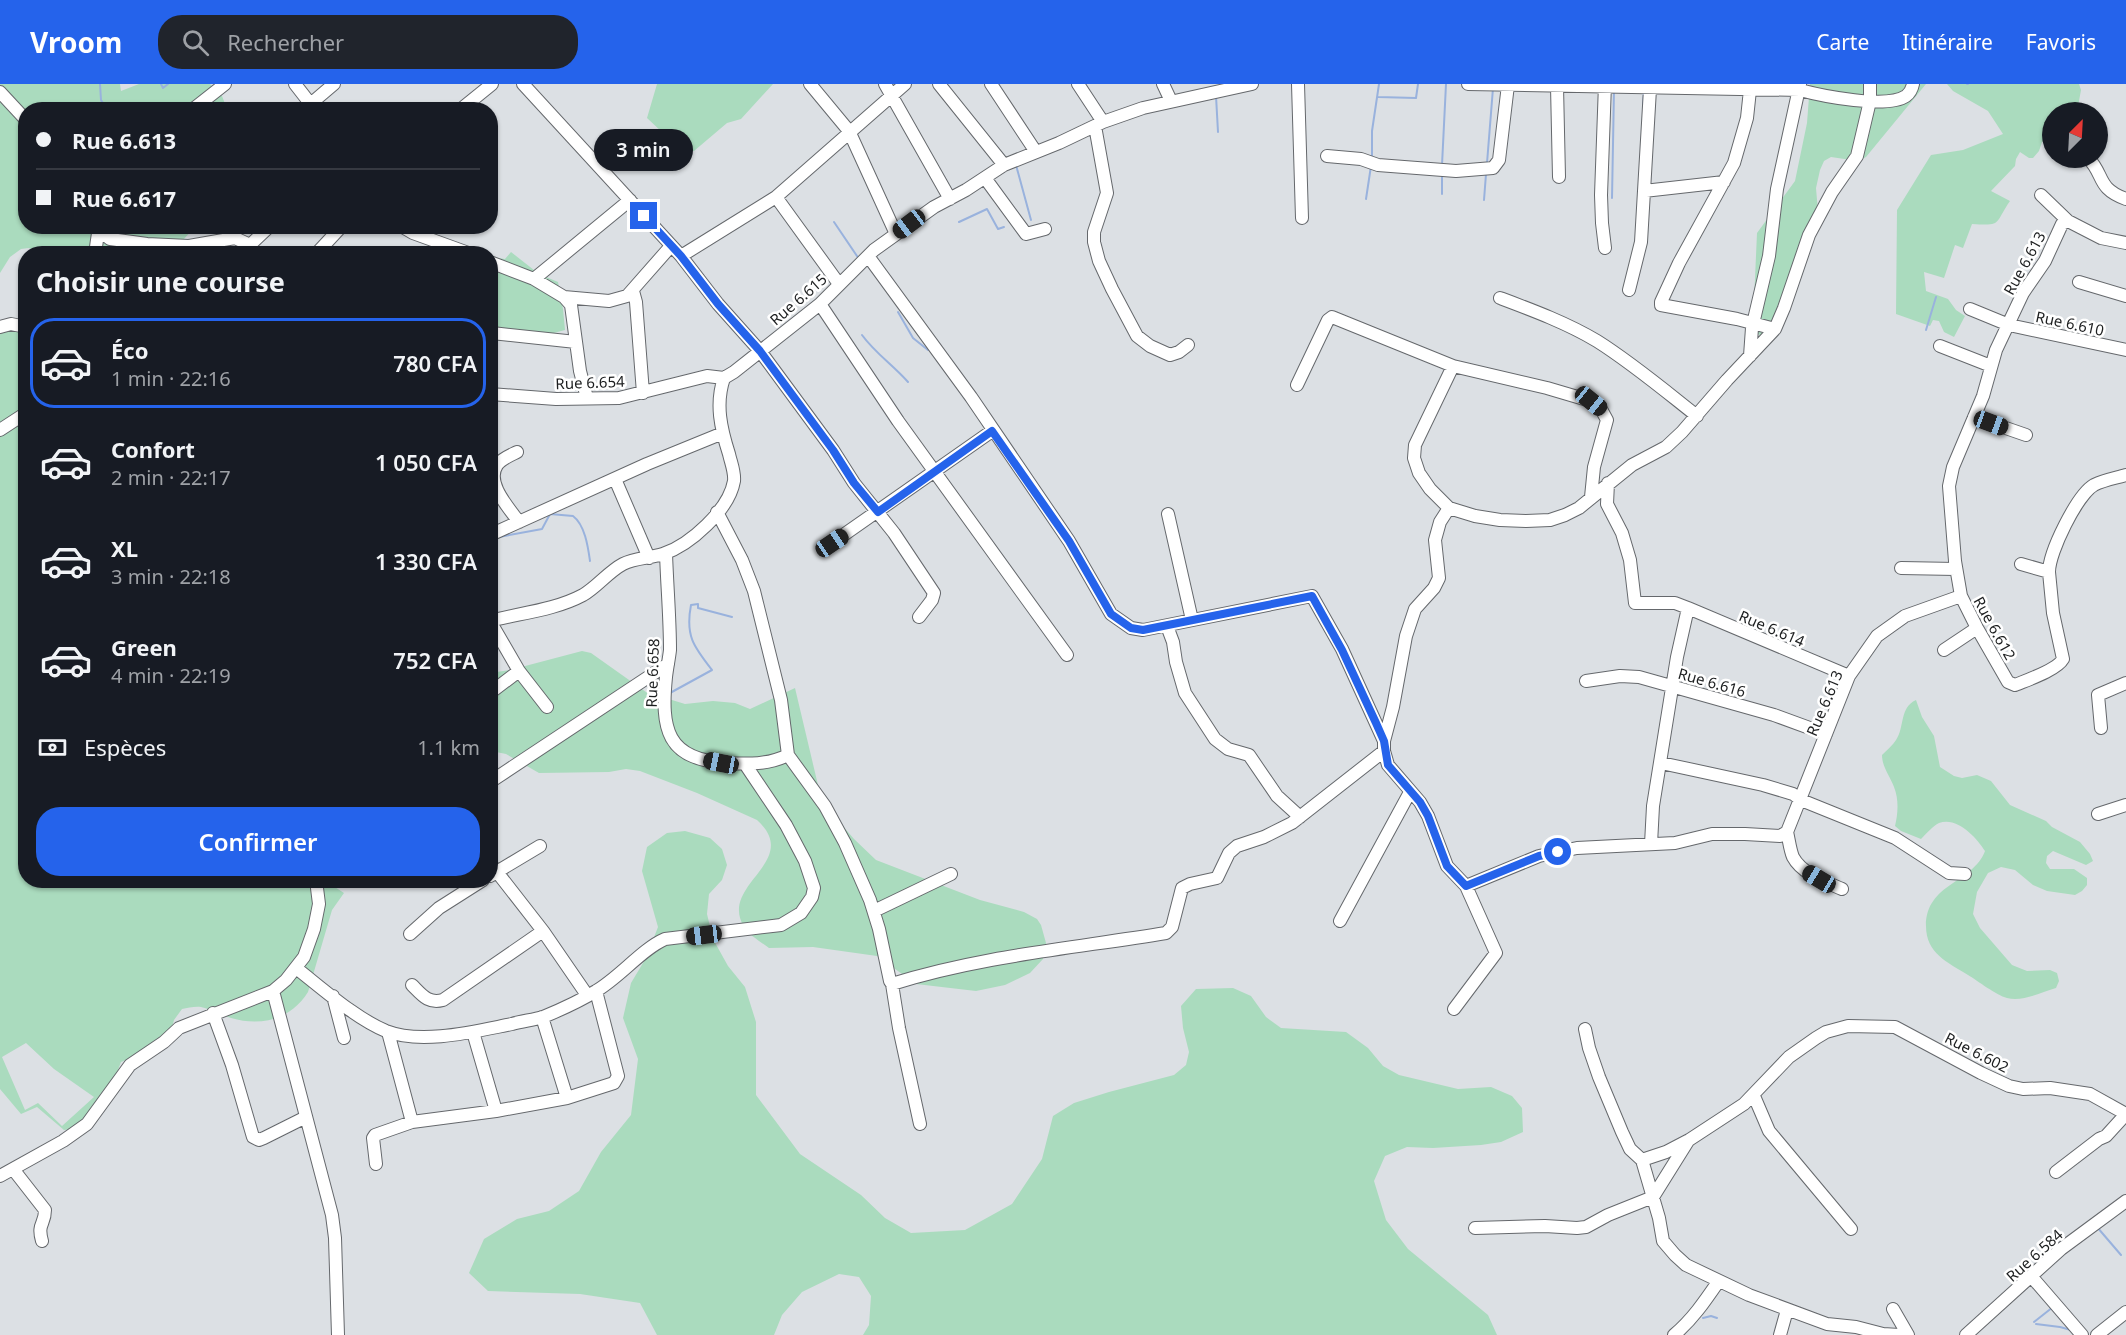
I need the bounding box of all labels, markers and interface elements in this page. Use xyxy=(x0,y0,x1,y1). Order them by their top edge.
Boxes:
search box xyxy=(158,15,578,69)
text: Vroom xyxy=(30,23,122,61)
icon: search xyxy=(179,26,212,59)
text: Rechercher xyxy=(227,27,344,57)
text: Carte xyxy=(1816,28,1869,56)
text: Itinéraire xyxy=(1902,28,1993,56)
text: Favoris xyxy=(2026,28,2096,56)
north arrow xyxy=(2042,102,2108,168)
map controls xyxy=(2042,102,2108,168)
text: Rue 6.613 xyxy=(72,125,176,155)
callout: 3 min xyxy=(594,129,694,171)
text: 3 min xyxy=(616,136,671,163)
text: Rue 6.617 xyxy=(72,183,176,213)
route end xyxy=(630,202,657,229)
car xyxy=(889,206,929,242)
street label: Rue 6.613 xyxy=(1998,228,2050,298)
text: Choisir une course xyxy=(36,263,285,300)
street label: Rue 6.615 xyxy=(765,269,831,329)
street label: Rue 6.610 xyxy=(2034,306,2106,340)
text: Éco xyxy=(111,335,148,365)
icon: car xyxy=(39,336,93,390)
text: 780 CFA xyxy=(393,348,477,378)
text: 1 min · 22:16 xyxy=(111,365,231,392)
street label: Rue 6.654 xyxy=(555,371,625,393)
car xyxy=(1571,383,1611,419)
car xyxy=(1971,408,2011,438)
text: Confort xyxy=(111,434,195,464)
icon: car xyxy=(39,435,93,489)
text: 1 050 CFA xyxy=(375,447,477,477)
text: 2 min · 22:17 xyxy=(111,464,231,491)
car xyxy=(812,525,852,561)
text: XL xyxy=(111,533,138,563)
icon: car xyxy=(39,534,93,588)
text: 1 330 CFA xyxy=(375,546,477,576)
text: 3 min · 22:18 xyxy=(111,563,231,590)
street label: Rue 6.612 xyxy=(1969,593,2021,663)
street label: Rue 6.614 xyxy=(1736,605,1808,651)
text: Green xyxy=(111,632,177,662)
icon: car xyxy=(39,633,93,687)
street label: Rue 6.658 xyxy=(641,638,663,708)
text: 752 CFA xyxy=(393,645,477,675)
text: 4 min · 22:19 xyxy=(111,662,231,689)
street label: Rue 6.616 xyxy=(1676,663,1748,701)
street label: Rue 6.613 xyxy=(1801,667,1847,739)
icon: cash xyxy=(36,731,69,764)
text: Espèces xyxy=(84,732,166,762)
text: 1.1 km xyxy=(417,734,480,761)
car xyxy=(702,751,740,775)
button: Confirmer xyxy=(36,807,480,876)
route start xyxy=(1544,838,1571,865)
car xyxy=(1799,862,1839,896)
car xyxy=(685,924,723,946)
street label: Rue 6.602 xyxy=(1942,1027,2012,1077)
street label: Rue 6.584 xyxy=(2002,1224,2067,1286)

